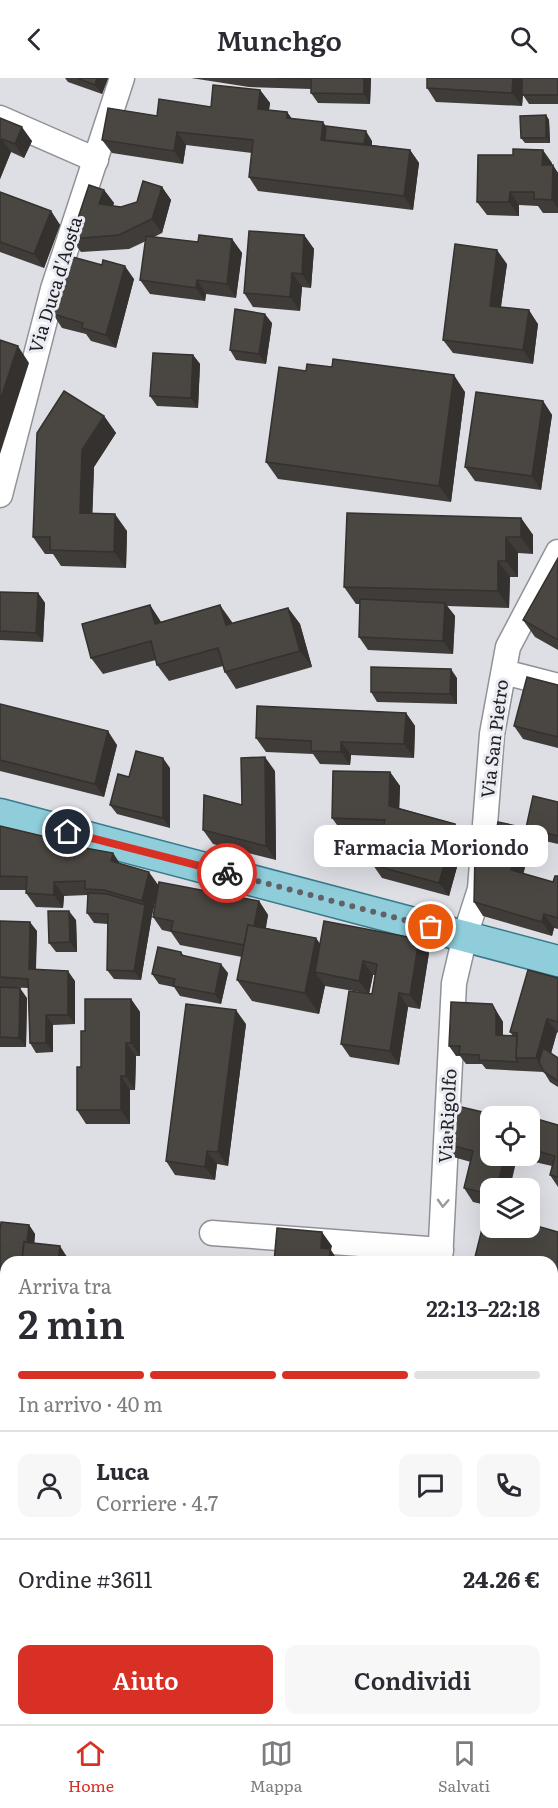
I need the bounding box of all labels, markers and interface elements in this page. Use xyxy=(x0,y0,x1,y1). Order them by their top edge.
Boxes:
text: Munchgo xyxy=(216,19,342,59)
icon: back xyxy=(18,23,51,56)
icon: search xyxy=(507,23,540,56)
street label: Via Duca d'Aosta xyxy=(21,213,88,356)
street label: Via San Pietro xyxy=(473,678,514,800)
pin xyxy=(42,806,93,857)
icon: home xyxy=(51,815,84,848)
callout: Farmacia Moriondo xyxy=(314,825,548,867)
text: Farmacia Moriondo xyxy=(333,831,529,861)
courier xyxy=(197,843,257,903)
icon: bike xyxy=(211,857,244,890)
pin xyxy=(405,901,456,952)
icon: bag xyxy=(414,910,447,943)
street label: Via Rigolfo xyxy=(431,1068,462,1164)
map controls xyxy=(480,1106,540,1238)
button: locate xyxy=(480,1106,540,1166)
button: layers xyxy=(480,1178,540,1238)
one-way arrow xyxy=(437,1198,450,1207)
text: Arriva tra xyxy=(18,1270,112,1300)
text: 22:13–22:18 xyxy=(426,1291,540,1324)
text: 2 min xyxy=(18,1293,125,1351)
text: In arrivo · 40 m xyxy=(18,1388,163,1418)
button: person xyxy=(18,1454,81,1517)
text: Luca xyxy=(96,1454,149,1487)
button: chat xyxy=(399,1454,462,1517)
button: phone xyxy=(477,1454,540,1517)
text: Corriere · 4.7 xyxy=(96,1487,218,1517)
text: Ordine #3611 xyxy=(18,1562,152,1595)
text: 24.26 € xyxy=(463,1562,540,1595)
button: Aiuto xyxy=(18,1645,273,1714)
button: Condividi xyxy=(285,1645,540,1714)
tab: Home xyxy=(68,1737,114,1797)
tab: Mappa xyxy=(250,1737,302,1797)
tab: Salvati xyxy=(438,1737,490,1797)

